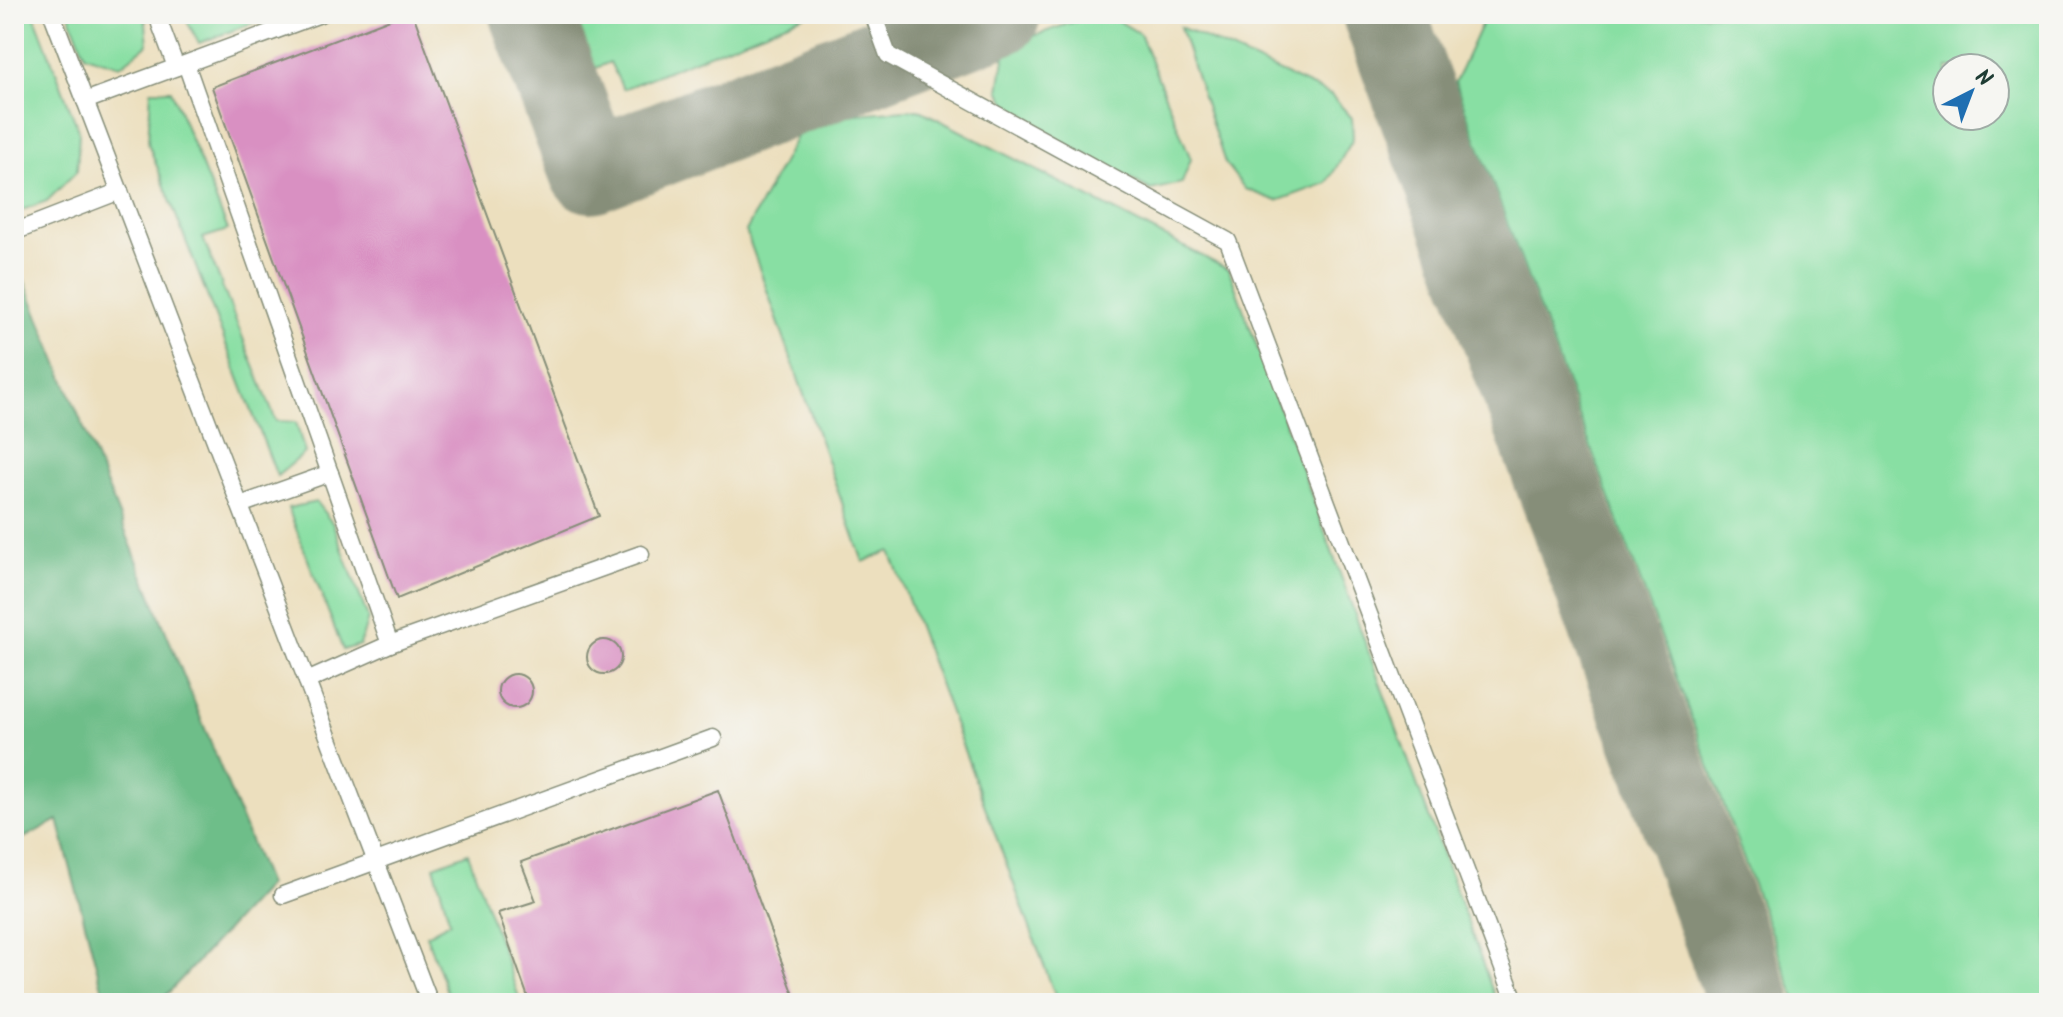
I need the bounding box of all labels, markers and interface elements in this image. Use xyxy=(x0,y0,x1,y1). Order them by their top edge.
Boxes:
north arrow xyxy=(1931,52,2011,132)
text: N xyxy=(1966,61,2000,97)

